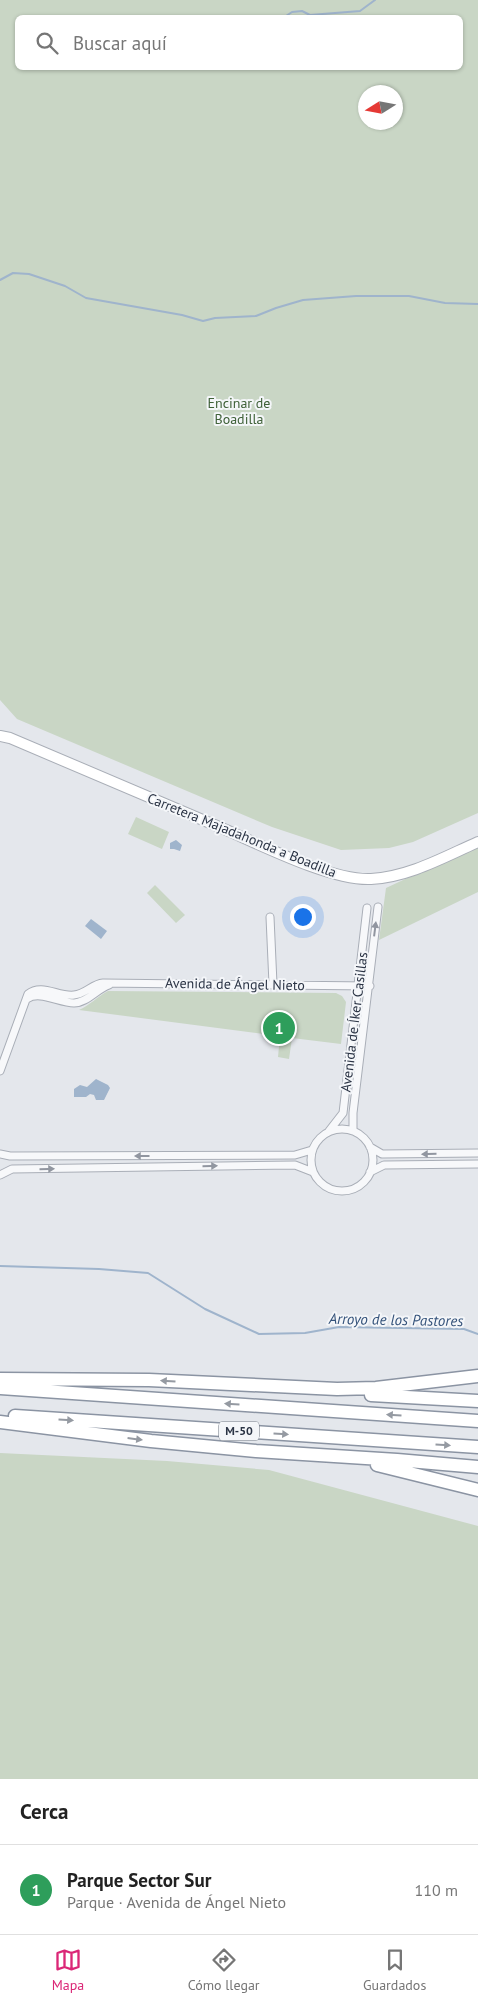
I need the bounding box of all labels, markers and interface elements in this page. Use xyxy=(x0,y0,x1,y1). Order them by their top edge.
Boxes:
search box xyxy=(15,15,463,70)
icon: search xyxy=(33,29,61,57)
text: Buscar aquí xyxy=(73,31,167,55)
north arrow xyxy=(358,85,403,130)
park label: Encinar de Boadilla xyxy=(208,394,270,428)
street label: Carretera Majadahonda a Boadilla xyxy=(145,789,339,881)
your location xyxy=(290,904,316,930)
one-way arrow xyxy=(371,921,379,937)
street label: Avenida de Íker Casillas xyxy=(336,951,372,1093)
street label: Avenida de Ángel Nieto xyxy=(165,974,305,994)
pin: 1 xyxy=(263,1009,295,1047)
one-way arrow xyxy=(421,1150,437,1158)
one-way arrow xyxy=(133,1152,149,1160)
one-way arrow xyxy=(202,1162,218,1170)
one-way arrow xyxy=(40,1164,56,1172)
water label: Arroyo de los Pastores xyxy=(328,1309,463,1330)
one-way arrow xyxy=(159,1377,175,1385)
one-way arrow xyxy=(224,1399,240,1407)
one-way arrow xyxy=(386,1410,402,1418)
one-way arrow xyxy=(58,1416,74,1424)
road number: M-50 xyxy=(219,1422,259,1440)
one-way arrow xyxy=(273,1430,289,1438)
one-way arrow xyxy=(128,1435,144,1443)
one-way arrow xyxy=(435,1441,451,1449)
text: Cerca xyxy=(20,1798,69,1825)
text: Parque Sector Sur xyxy=(67,1868,211,1892)
text: 1 xyxy=(31,1880,41,1900)
text: 110 m xyxy=(415,1880,458,1900)
text: Parque · Avenida de Ángel Nieto xyxy=(67,1892,286,1912)
tab: Mapa xyxy=(52,1946,84,1994)
tab: Cómo llegar xyxy=(188,1946,260,1994)
tab: Guardados xyxy=(363,1946,426,1994)

